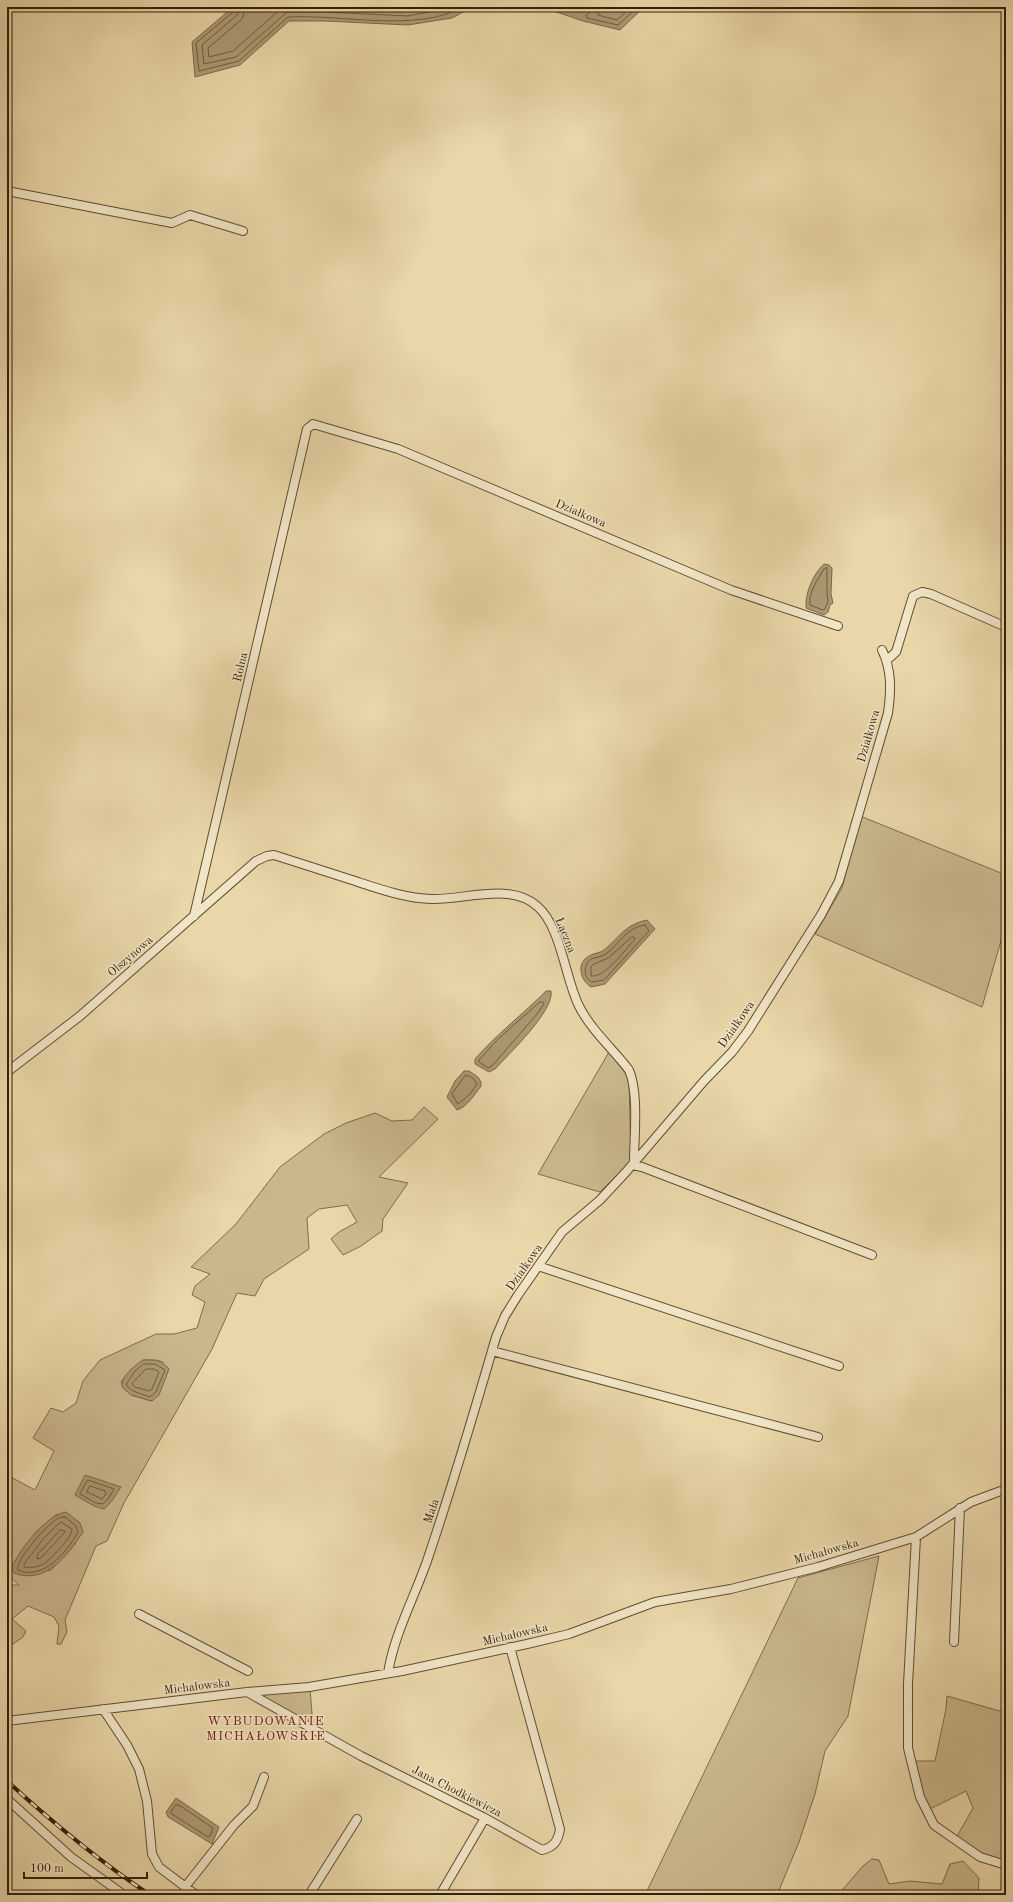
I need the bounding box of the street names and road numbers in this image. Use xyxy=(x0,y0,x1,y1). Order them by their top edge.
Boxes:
street label: Działkowa xyxy=(553,498,608,530)
street label: Rolna xyxy=(232,651,250,683)
street label: Działkowa xyxy=(856,709,882,764)
street label: Łączna xyxy=(553,916,578,955)
street label: Olszynowa xyxy=(106,934,156,980)
street label: Działkowa xyxy=(716,999,757,1050)
street label: Działkowa xyxy=(504,1242,545,1293)
street label: Mała xyxy=(422,1497,442,1525)
street label: Michałowska xyxy=(793,1537,860,1567)
street label: Michałowska xyxy=(481,1622,549,1648)
street label: Michałowska xyxy=(163,1677,231,1697)
street label: Jana Chodkiewicza xyxy=(410,1764,503,1820)

